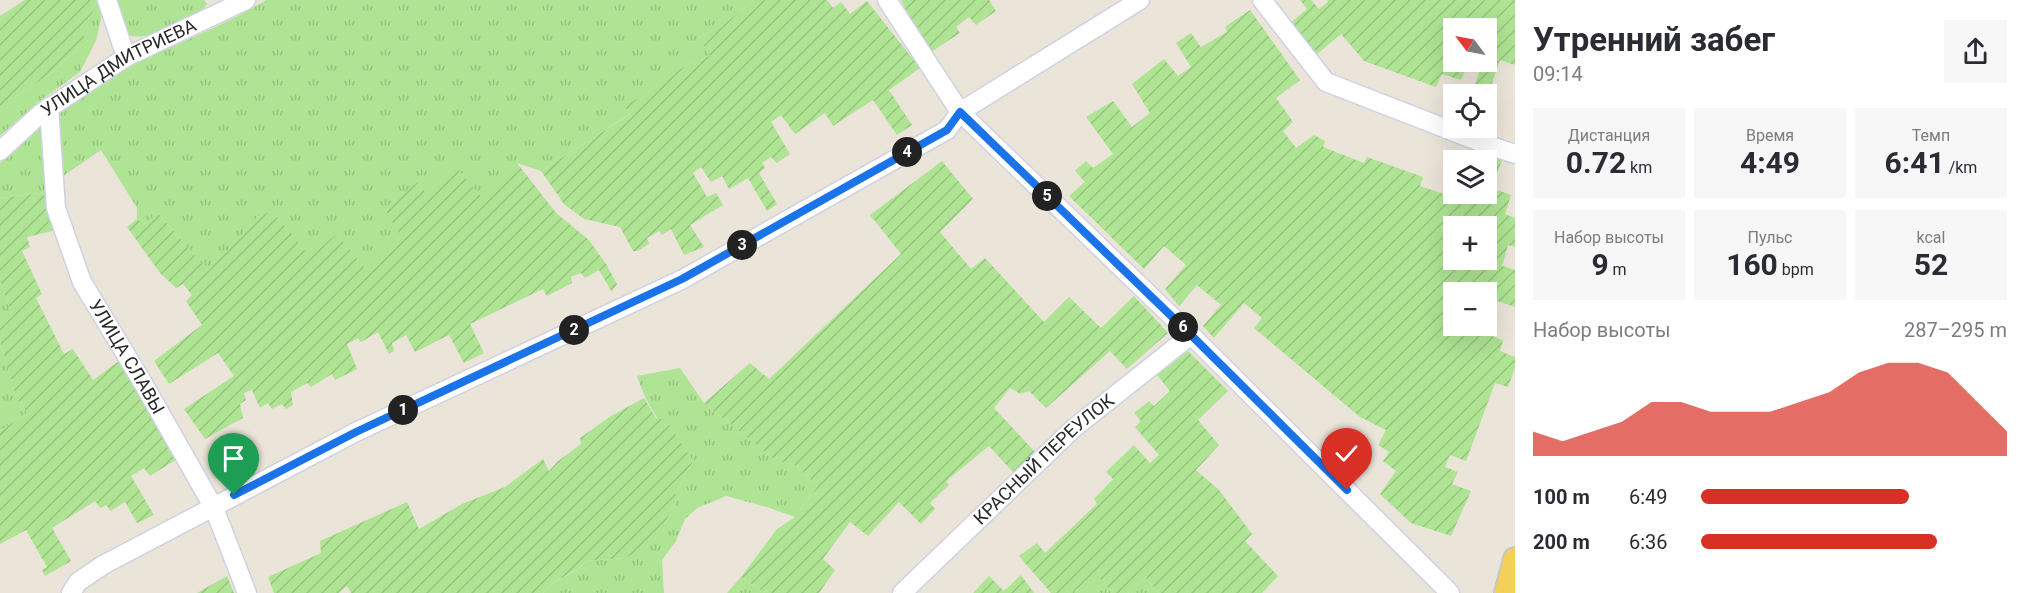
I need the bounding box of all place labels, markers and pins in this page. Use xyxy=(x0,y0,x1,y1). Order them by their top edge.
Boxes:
pin: 4 xyxy=(892,137,922,167)
pin: 5 xyxy=(1032,181,1062,211)
pin: 3 xyxy=(727,230,757,260)
pin: 6 xyxy=(1168,312,1198,342)
pin: 2 xyxy=(559,315,589,345)
pin: 1 xyxy=(388,395,418,425)
pin xyxy=(1321,428,1372,490)
pin xyxy=(208,433,259,495)

